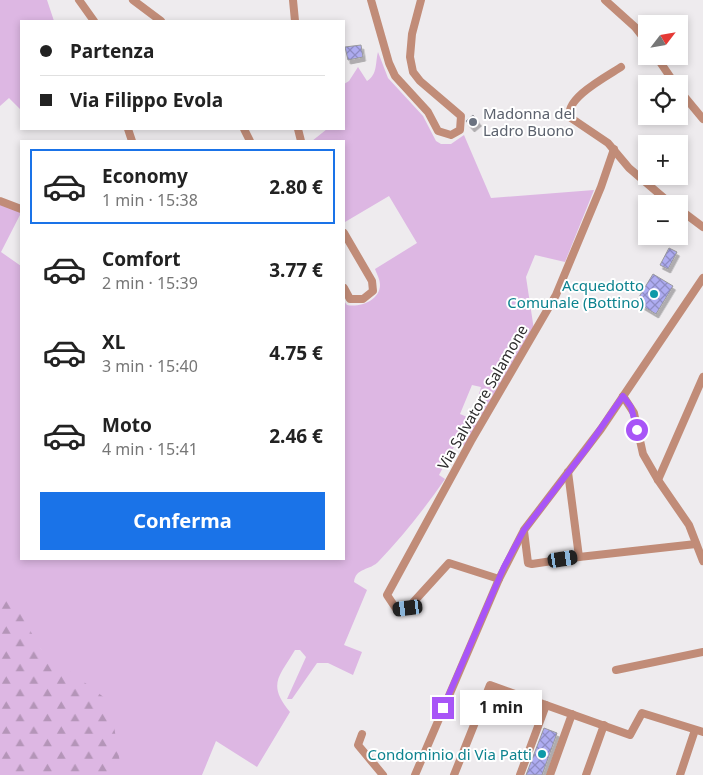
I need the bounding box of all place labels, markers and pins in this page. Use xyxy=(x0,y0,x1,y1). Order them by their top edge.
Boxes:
place label: Madonna del Ladro Buono xyxy=(483,103,576,140)
marker: Madonna del Ladro Buono xyxy=(467,116,479,128)
place label: Acquedotto Comunale (Bottino) xyxy=(507,275,644,312)
marker: Acquedotto Comunale (Bottino) xyxy=(648,288,660,300)
place label: Condominio di Via Patti xyxy=(367,744,532,764)
marker: Condominio di Via Patti xyxy=(536,748,548,760)

